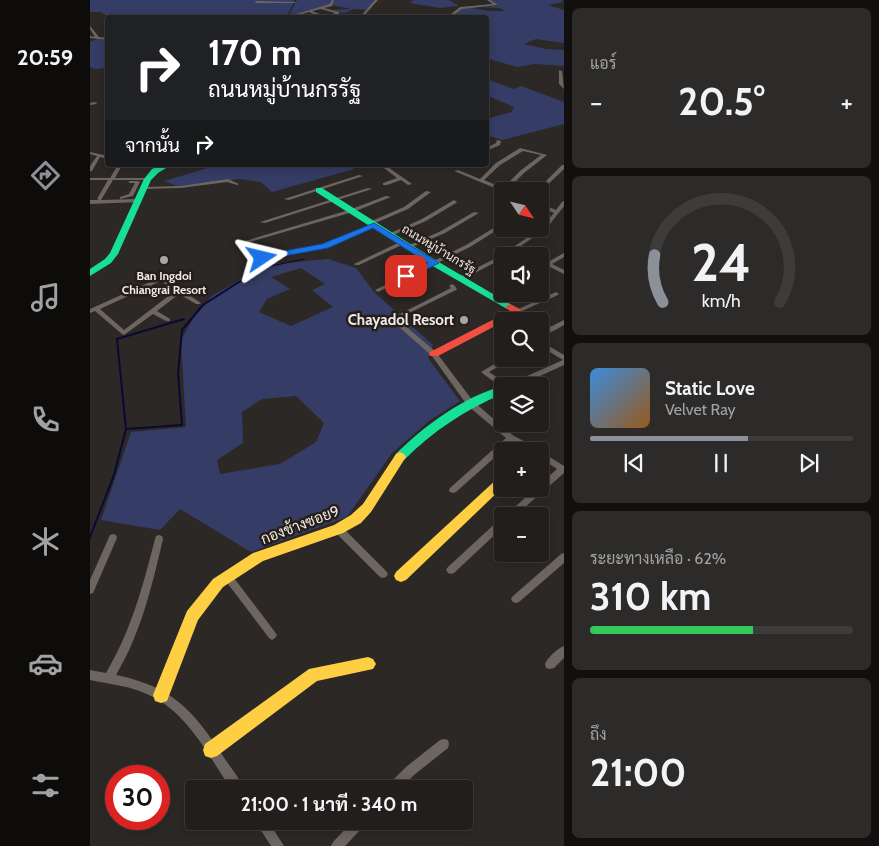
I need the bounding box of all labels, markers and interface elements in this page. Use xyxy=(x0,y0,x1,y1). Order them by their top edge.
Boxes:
text: 170 m xyxy=(208,31,301,74)
icon: right xyxy=(125,35,190,100)
text: 20:59 xyxy=(17,44,73,71)
text: แอร์ xyxy=(590,54,616,73)
text: ถนนหมู่บ้านกรรัฐ xyxy=(208,76,361,103)
text: 20.5° xyxy=(678,78,765,125)
text: − xyxy=(590,85,602,119)
text: + xyxy=(841,85,853,119)
icon: right xyxy=(190,130,218,158)
text: จากนั้น xyxy=(125,134,180,157)
icon: directions xyxy=(28,158,63,193)
north arrow xyxy=(494,182,549,238)
map controls xyxy=(494,182,549,562)
street label: ถนนหมู่บ้านกรรัฐ xyxy=(399,221,479,278)
position arrow xyxy=(235,231,287,283)
text: 24 xyxy=(692,231,751,294)
button: sound xyxy=(494,247,549,302)
marker: Ban Ingdoi Chiangrai Resort xyxy=(158,254,170,266)
pin xyxy=(385,255,427,297)
icon: arrive xyxy=(392,262,420,290)
place label: Ban Ingdoi Chiangrai Resort xyxy=(122,268,206,297)
icon: music xyxy=(28,280,63,315)
text: km/h xyxy=(702,290,741,311)
place label: Chayadol Resort xyxy=(348,311,454,329)
button: search xyxy=(494,312,549,367)
marker: Chayadol Resort xyxy=(458,314,470,326)
button: layers xyxy=(494,377,549,432)
text: Static Love xyxy=(665,377,755,400)
text: Velvet Ray xyxy=(665,400,736,419)
icon: phone xyxy=(28,402,63,437)
button: + xyxy=(494,442,549,497)
icon: previous xyxy=(620,449,648,477)
icon: pause xyxy=(707,449,735,477)
icon: next xyxy=(795,449,823,477)
street label: กองช้างซอย9 xyxy=(258,501,342,548)
button: − xyxy=(494,507,549,562)
icon: climate xyxy=(28,524,63,559)
text: ระยะทางเหลือ · 62% xyxy=(590,549,726,568)
text: 310 km xyxy=(590,573,711,620)
icon: car xyxy=(28,646,63,681)
text: ถึง xyxy=(590,725,607,744)
text: 21:00 xyxy=(590,749,686,796)
speed limit sign: 30 xyxy=(105,765,170,830)
icon: filters xyxy=(28,768,63,803)
text: 21:00 · 1 นาที · 340 m xyxy=(241,793,417,816)

